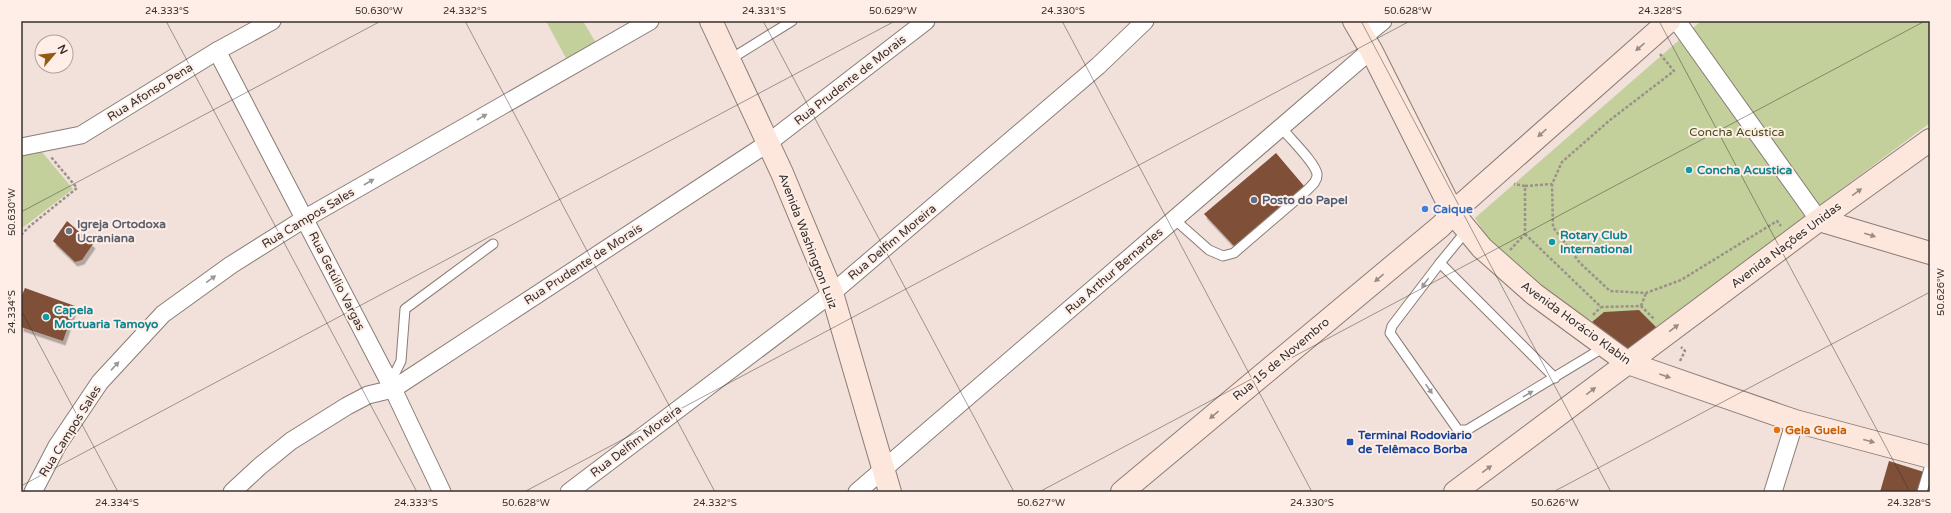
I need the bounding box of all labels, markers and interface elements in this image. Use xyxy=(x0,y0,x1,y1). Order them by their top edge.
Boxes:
text: 24.333°S xyxy=(145,5,189,17)
text: 50.630°W xyxy=(355,5,403,17)
text: 24.332°S xyxy=(443,5,487,17)
text: 24.331°S xyxy=(742,5,786,17)
text: 50.629°W xyxy=(869,5,917,17)
text: 24.330°S xyxy=(1041,5,1085,17)
text: 50.628°W xyxy=(1384,5,1432,17)
text: 24.328°S xyxy=(1638,5,1682,17)
street label: Rua Prudente de Morais xyxy=(791,32,909,128)
north arrow xyxy=(34,34,74,74)
one-way arrow xyxy=(1634,42,1645,51)
text: N xyxy=(55,43,70,56)
street label: Rua Afonso Pena xyxy=(105,60,195,124)
one-way arrow xyxy=(476,114,488,121)
park label: Concha Acústica xyxy=(1689,125,1785,139)
one-way arrow xyxy=(1537,128,1548,137)
place label: Concha Acustica xyxy=(1697,163,1793,177)
marker: Concha Acustica xyxy=(1684,165,1694,175)
street label: Avenida Washington Luiz xyxy=(776,171,840,311)
one-way arrow xyxy=(363,178,375,185)
street label: Rua Campos Sales xyxy=(259,185,357,251)
text: 50.630°W xyxy=(6,188,18,236)
one-way arrow xyxy=(1852,188,1863,197)
place label: Posto do Papel xyxy=(1262,193,1348,208)
marker: Posto do Papel xyxy=(1249,195,1259,205)
street label: Avenida Nações Unidas xyxy=(1728,199,1844,291)
street label: Rua Delfim Moreira xyxy=(845,201,939,283)
place label: Caique xyxy=(1433,202,1473,217)
marker: Caique xyxy=(1420,204,1430,214)
place label: Igreja Ortodoxa Ucraniana xyxy=(77,217,166,245)
street label: Rua Prudente de Morais xyxy=(521,220,645,307)
street label: Rua Arthur Bernardes xyxy=(1062,225,1166,317)
marker: Igreja Ortodoxa Ucraniana xyxy=(64,226,74,236)
place label: Rotary Club International xyxy=(1560,228,1632,256)
street label: Rua Getúlio Vargas xyxy=(306,229,368,333)
one-way arrow xyxy=(1864,232,1876,238)
marker: Rotary Club International xyxy=(1547,237,1557,247)
text: 50.626°W xyxy=(1935,268,1947,316)
one-way arrow xyxy=(1373,274,1384,283)
one-way arrow xyxy=(206,275,217,284)
one-way arrow xyxy=(1421,277,1429,288)
street label: Avenida Horácio Klabin xyxy=(1518,278,1634,368)
text: 24.334°S xyxy=(6,290,18,334)
place label: Capela Mortuaria Tamoyo xyxy=(54,303,158,332)
marker: Capela Mortuaria Tamoyo xyxy=(41,312,51,322)
street label: Rua 15 de Novembro xyxy=(1230,315,1332,403)
one-way arrow xyxy=(1669,324,1680,333)
one-way arrow xyxy=(110,361,120,371)
one-way arrow xyxy=(1660,373,1672,379)
street label: Rua Campos Sales xyxy=(36,382,104,479)
one-way arrow xyxy=(1425,384,1433,394)
one-way arrow xyxy=(1586,387,1597,396)
one-way arrow xyxy=(1522,391,1534,398)
street label: Rua Delfim Moreira xyxy=(588,402,684,480)
one-way arrow xyxy=(1209,411,1220,420)
place label: Gela Guela xyxy=(1785,423,1847,437)
marker: Gela Guela xyxy=(1772,425,1782,435)
place label: Terminal Rodoviario de Telêmaco Borba xyxy=(1357,428,1472,456)
marker: Terminal Rodoviario de Telêmaco Borba xyxy=(1345,437,1355,447)
one-way arrow xyxy=(1863,438,1875,444)
one-way arrow xyxy=(1482,465,1492,473)
text: 24.334°S xyxy=(95,497,139,509)
text: 24.333°S xyxy=(394,497,438,509)
text: 50.628°W xyxy=(502,497,550,509)
text: 24.332°S xyxy=(693,497,737,509)
text: 50.627°W xyxy=(1017,497,1065,509)
text: 24.330°S xyxy=(1290,497,1334,509)
text: 50.626°W xyxy=(1531,497,1579,509)
text: 24.328°S xyxy=(1887,497,1931,509)

